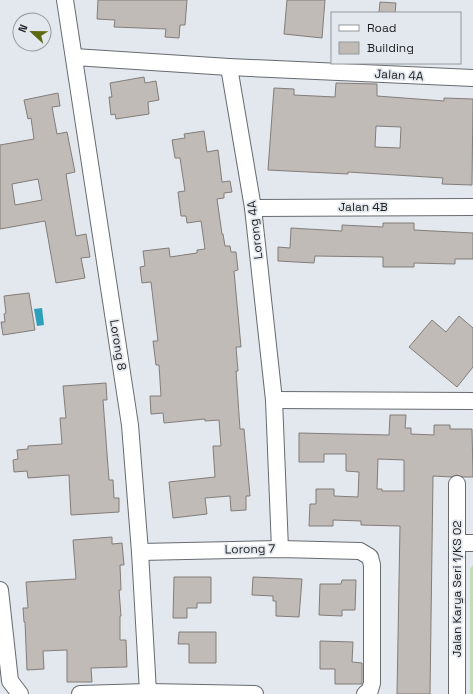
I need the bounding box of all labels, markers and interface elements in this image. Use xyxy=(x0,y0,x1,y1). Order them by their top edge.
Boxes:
north arrow xyxy=(12,12,52,52)
legend xyxy=(331,12,461,64)
text: Road xyxy=(367,20,396,36)
text: N xyxy=(15,22,31,34)
text: Building xyxy=(367,40,414,56)
street label: Jalan 4A xyxy=(374,66,424,84)
street label: Lorong 4A xyxy=(243,199,267,260)
street label: Jalan 4B xyxy=(338,199,388,215)
street label: Lorong 8 xyxy=(106,318,130,372)
street label: Jalan Karya Seri 1/KS 02 xyxy=(449,520,465,658)
street label: Lorong 7 xyxy=(225,541,276,557)

